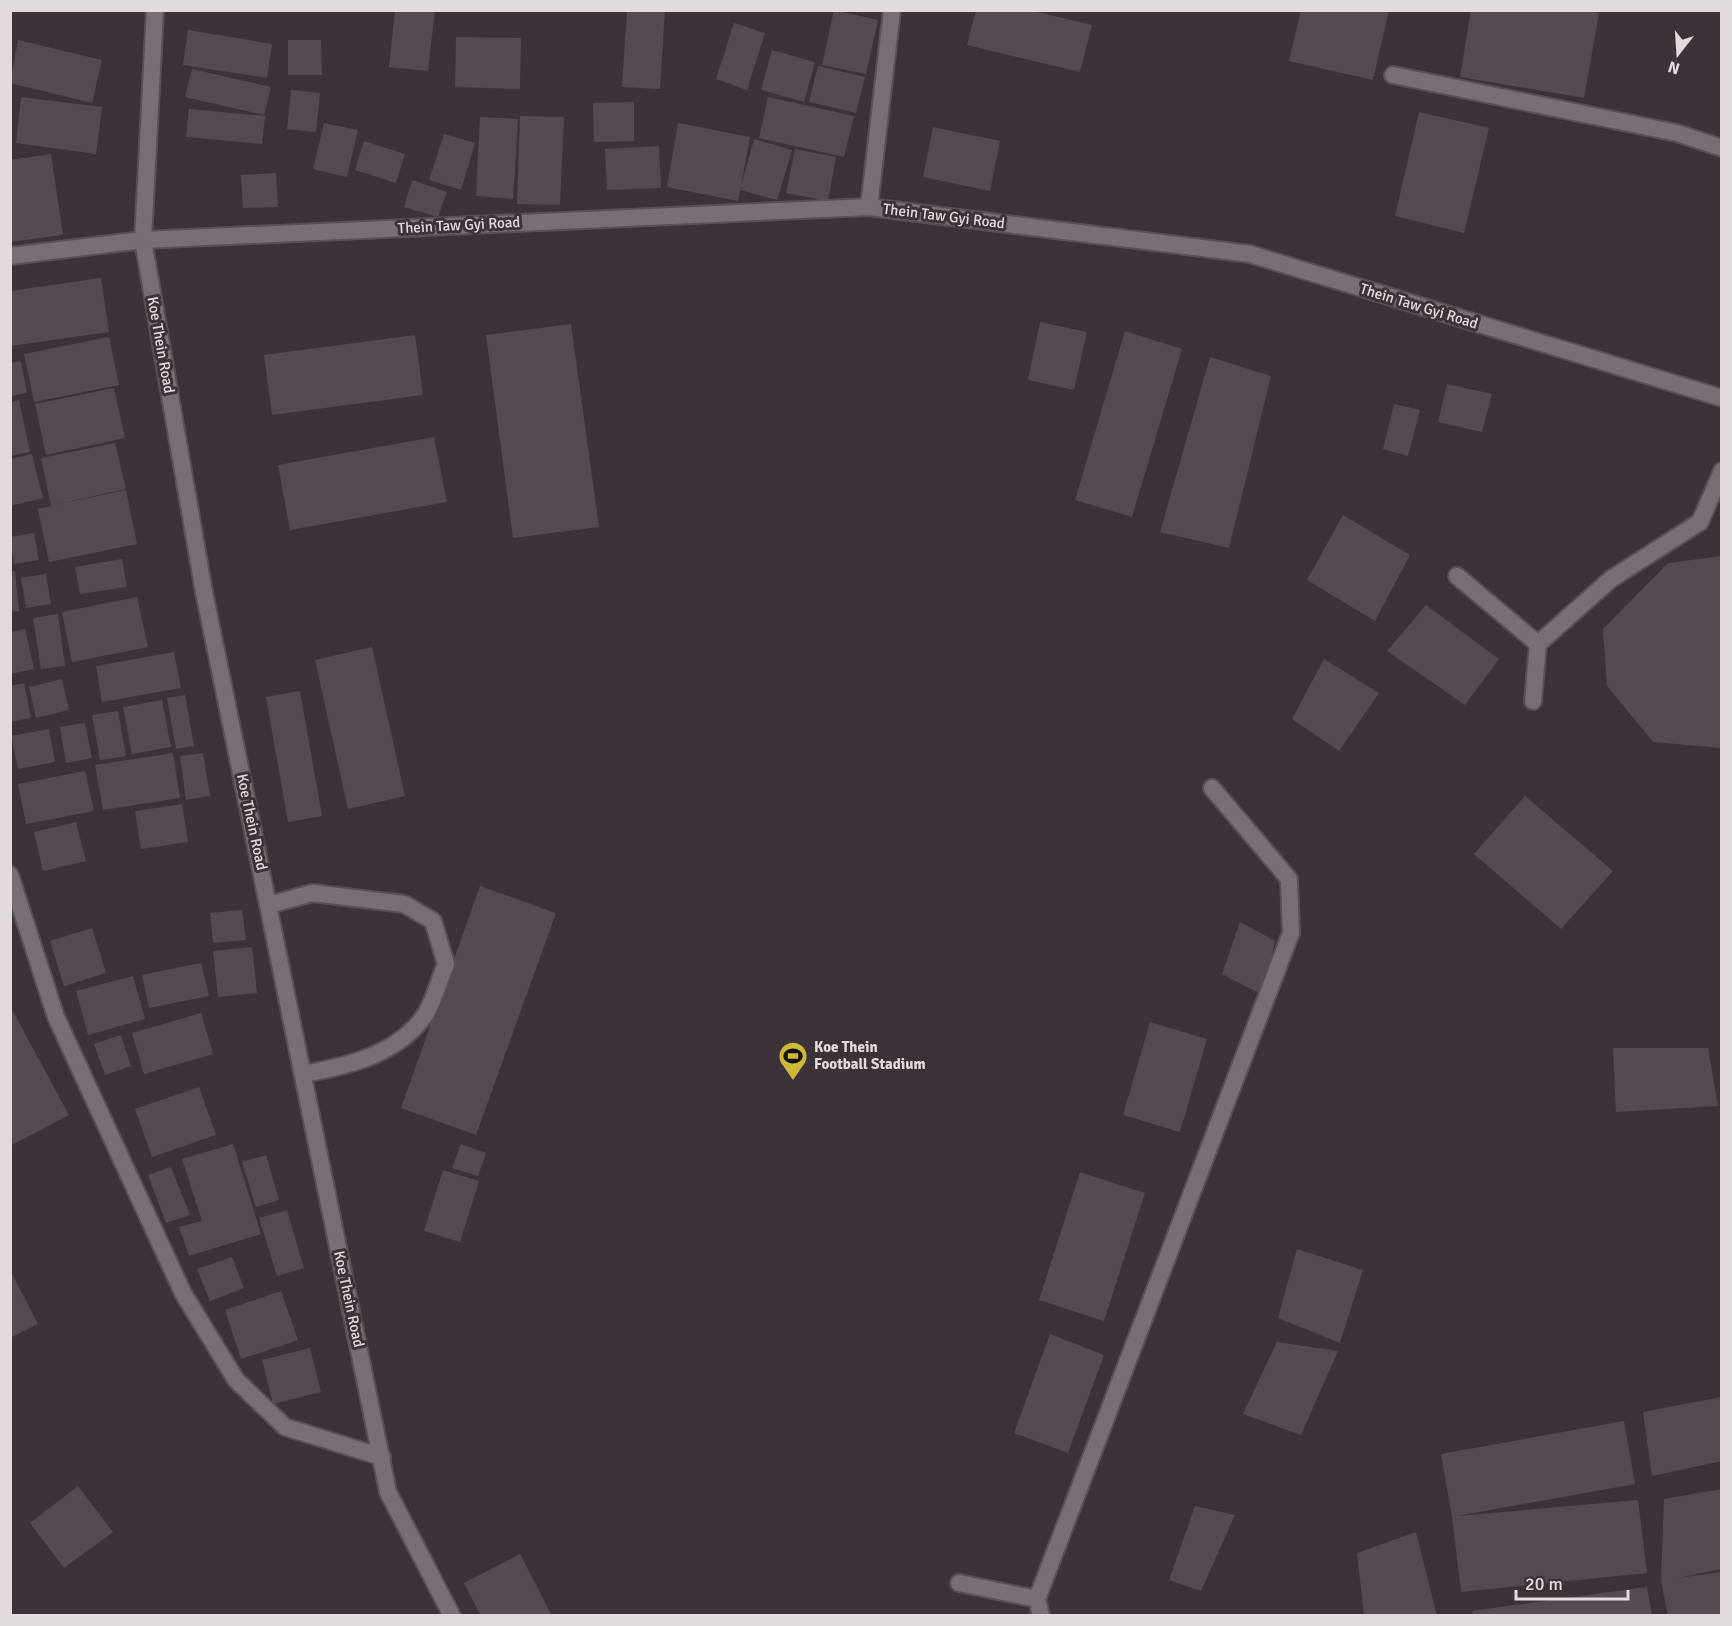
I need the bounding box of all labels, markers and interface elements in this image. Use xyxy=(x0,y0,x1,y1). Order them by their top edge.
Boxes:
north arrow xyxy=(1648,24,1708,84)
text: N xyxy=(1666,56,1682,79)
street label: Thein Taw Gyi Road xyxy=(882,200,1006,232)
street label: Thein Taw Gyi Road xyxy=(397,213,521,237)
street label: Thein Taw Gyi Road xyxy=(1358,279,1480,333)
street label: Koe Thein Road xyxy=(144,295,178,395)
street label: Koe Thein Road xyxy=(233,772,271,872)
place label: Koe Thein Football Stadium xyxy=(814,1038,926,1073)
sports icon: Koe Thein Football Stadium xyxy=(777,1040,809,1082)
street label: Koe Thein Road xyxy=(330,1249,368,1349)
scale bar xyxy=(1516,1563,1628,1601)
text: 20 m xyxy=(1525,1573,1563,1595)

